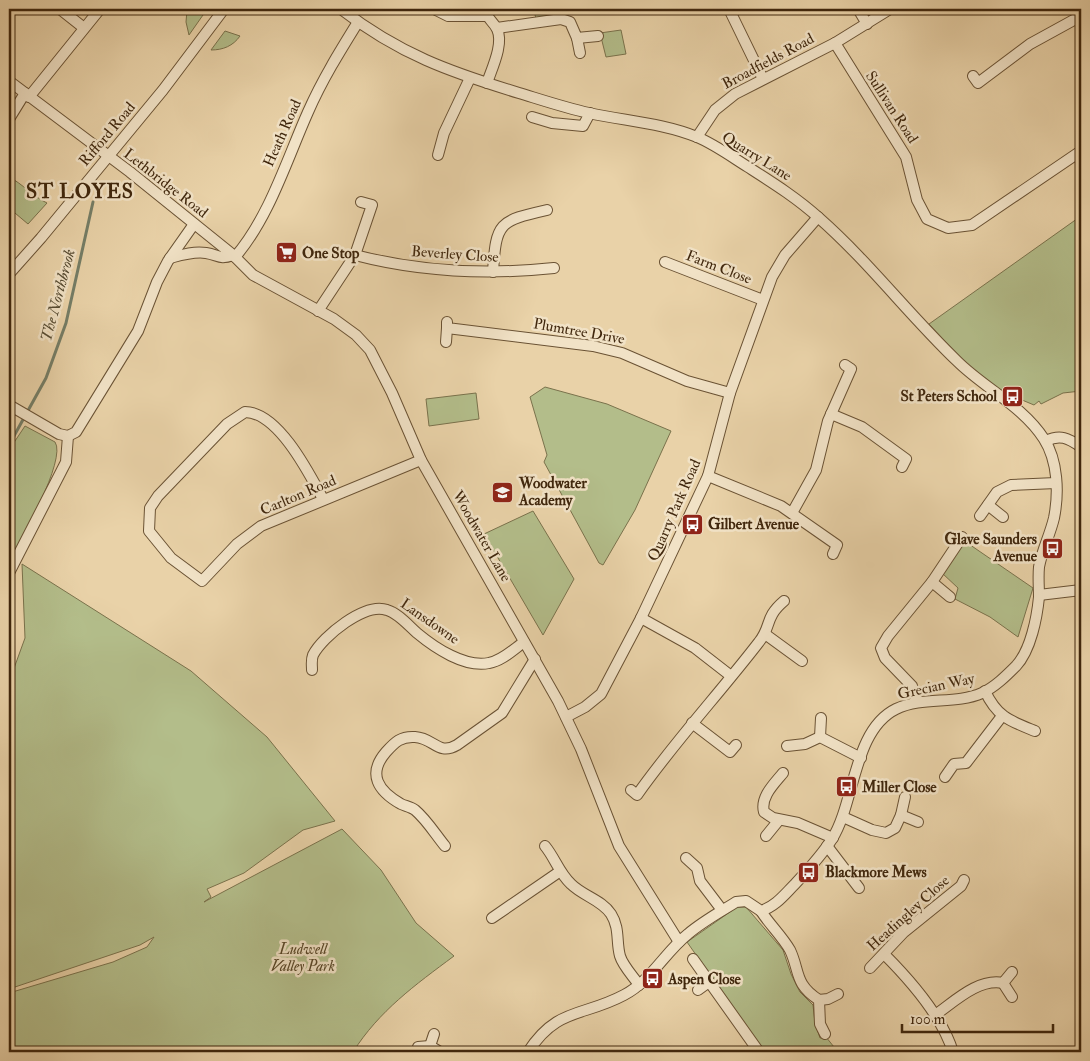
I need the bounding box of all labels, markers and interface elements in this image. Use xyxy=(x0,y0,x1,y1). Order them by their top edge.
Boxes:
street label: Broadfields Road xyxy=(719,29,818,94)
street label: Sullivan Road xyxy=(861,68,922,148)
street label: Heath Road xyxy=(259,96,306,170)
street label: Rifford Road xyxy=(75,98,140,170)
street label: Quarry Lane xyxy=(718,128,795,185)
street label: Lethbridge Road xyxy=(120,144,212,223)
district label: ST LOYES xyxy=(26,179,134,204)
supermarket icon: One Stop xyxy=(274,241,298,265)
street label: Beverley Close xyxy=(411,242,499,267)
place label: One Stop xyxy=(302,244,360,264)
street label: Farm Close xyxy=(683,246,754,289)
water label: The Northbrook xyxy=(36,247,80,344)
street label: Plumtree Drive xyxy=(532,314,626,349)
bus stop icon: St Peters School xyxy=(1001,384,1025,408)
place label: St Peters School xyxy=(900,387,997,406)
street label: Quarry Park Road xyxy=(644,456,706,564)
street label: Carlton Road xyxy=(257,471,340,520)
place label: Woodwater Academy xyxy=(518,474,587,511)
school or university icon: Woodwater Academy xyxy=(491,480,515,504)
street label: Woodwater Lane xyxy=(447,486,515,585)
bus stop icon: Gilbert Avenue xyxy=(680,512,704,536)
place label: Gilbert Avenue xyxy=(708,515,800,534)
place label: Glave Saunders Avenue xyxy=(945,530,1038,566)
bus stop icon: Glave Saunders Avenue xyxy=(1041,536,1065,560)
street label: Lansdowne xyxy=(397,594,463,649)
street label: Grecian Way xyxy=(896,669,977,704)
bus stop icon: Miller Close xyxy=(834,775,858,799)
place label: Miller Close xyxy=(861,778,937,797)
bus stop icon: Blackmore Mews xyxy=(797,860,821,884)
place label: Blackmore Mews xyxy=(825,863,927,882)
street label: Headingley Close xyxy=(863,871,953,955)
park label: Ludwell Valley Park xyxy=(271,940,335,976)
bus stop icon: Aspen Close xyxy=(640,967,664,991)
place label: Aspen Close xyxy=(667,970,742,990)
scale bar xyxy=(902,1001,1054,1033)
text: 100 m xyxy=(910,1010,946,1029)

